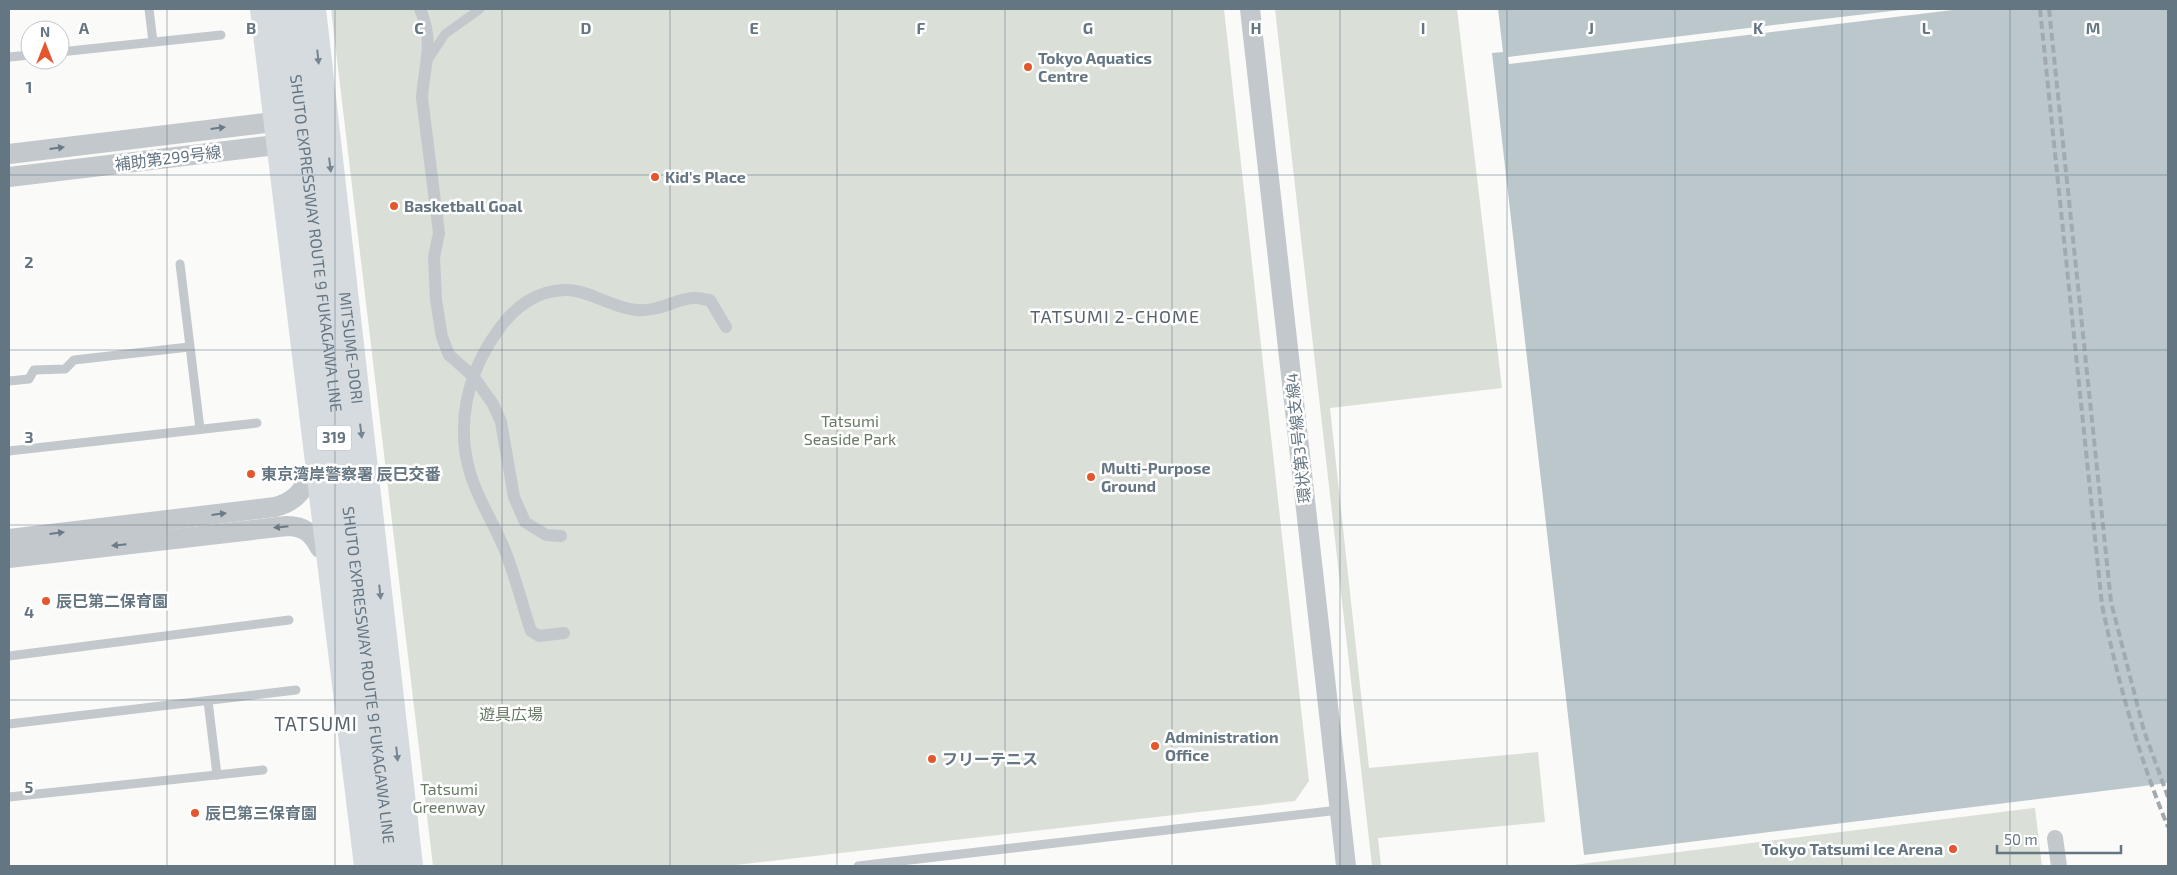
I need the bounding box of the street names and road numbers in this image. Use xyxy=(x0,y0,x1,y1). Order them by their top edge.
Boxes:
street label: SHUTO EXPRESSWAY ROUTE 9 FUKAGAWA LINE xyxy=(287,73,347,413)
street label: 補助第299号線 xyxy=(114,142,222,173)
street label: MITSUME-DORI xyxy=(336,291,368,405)
street label: 環状第3号線支線4 xyxy=(1281,372,1314,504)
road number: 319 xyxy=(316,426,352,450)
street label: SHUTO EXPRESSWAY ROUTE 9 FUKAGAWA LINE xyxy=(339,505,399,845)

